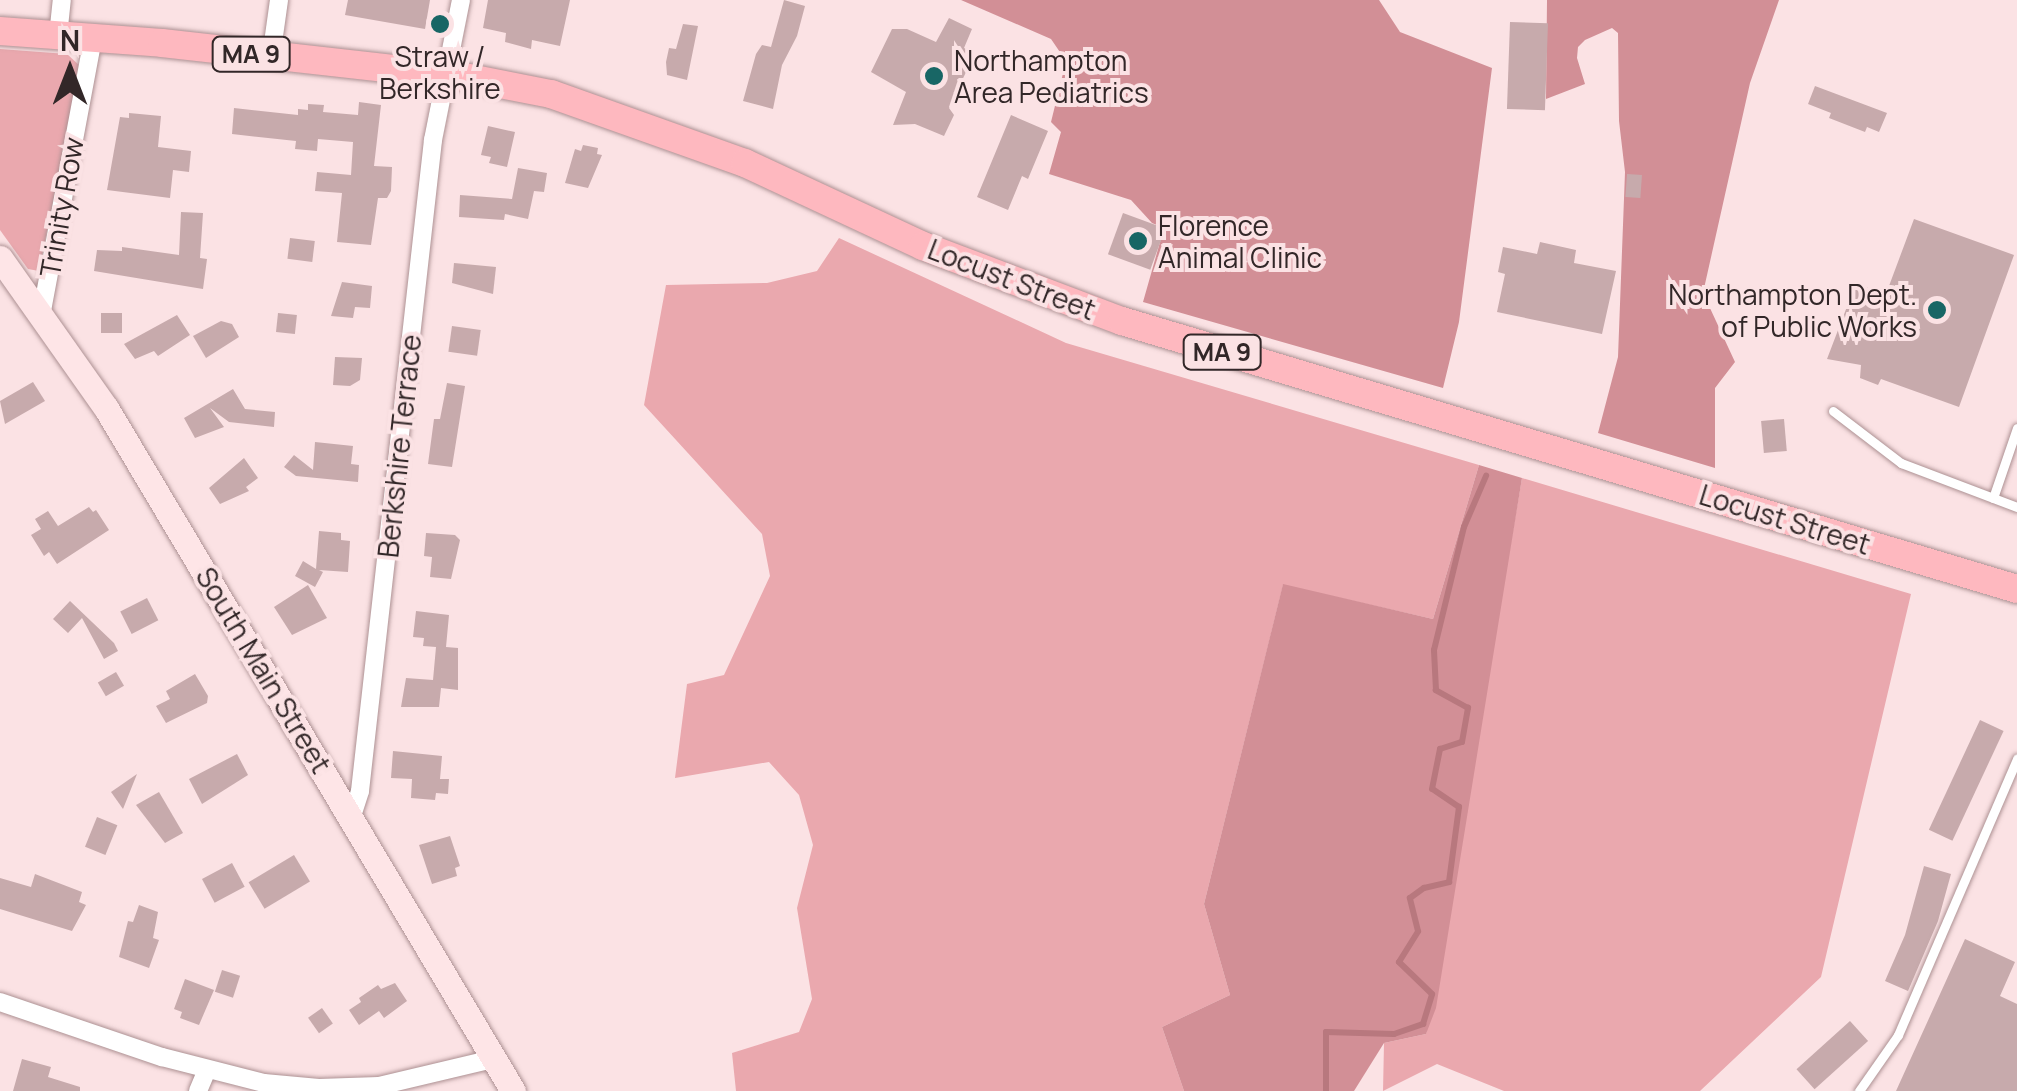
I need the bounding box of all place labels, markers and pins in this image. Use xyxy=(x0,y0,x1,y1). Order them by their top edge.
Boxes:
marker: Straw / Berkshire xyxy=(429,13,451,35)
place label: Straw / Berkshire xyxy=(379,39,501,105)
place label: Northampton Area Pediatrics xyxy=(954,43,1149,109)
marker: Northampton Area Pediatrics xyxy=(923,65,945,87)
place label: Florence Animal Clinic xyxy=(1158,208,1322,274)
marker: Florence Animal Clinic xyxy=(1127,230,1149,252)
place label: Northampton Dept. of Public Works xyxy=(1668,277,1917,343)
marker: Northampton Dept. of Public Works xyxy=(1926,299,1948,321)

